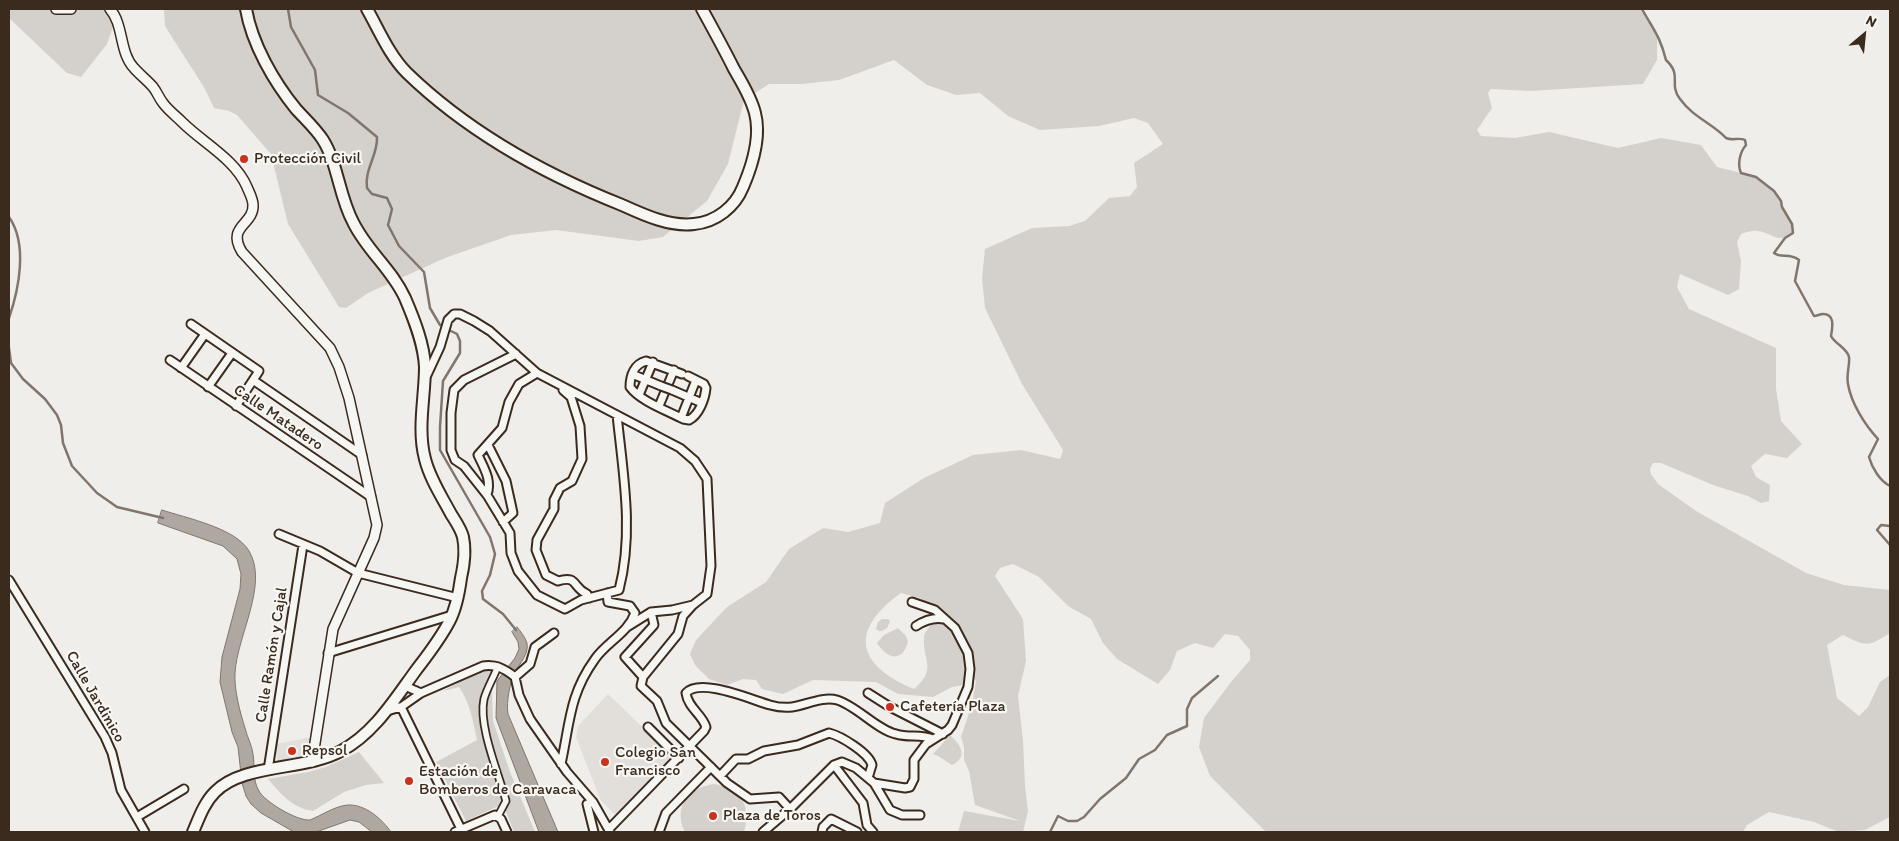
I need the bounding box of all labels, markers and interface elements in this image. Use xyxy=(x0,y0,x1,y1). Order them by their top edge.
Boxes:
north arrow xyxy=(1839,10,1889,60)
text: N xyxy=(1863,12,1879,31)
place label: Protección Civil xyxy=(254,149,361,169)
marker: Protección Civil xyxy=(238,153,250,165)
street label: Calle Matadero xyxy=(229,381,327,455)
street label: Calle Ramón y Cajal xyxy=(252,586,292,724)
street label: Calle Jardinico xyxy=(61,648,129,746)
place label: Cafetería Plaza xyxy=(900,697,1005,717)
marker: Cafetería Plaza xyxy=(884,701,896,713)
place label: Repsol xyxy=(302,741,347,761)
place label: Colegio San Francisco xyxy=(615,743,696,781)
marker: Repsol xyxy=(286,745,298,757)
marker: Colegio San Francisco xyxy=(599,756,611,768)
place label: Estación de Bomberos de Caravaca xyxy=(419,762,576,800)
marker: Estación de Bomberos de Caravaca xyxy=(403,775,415,787)
place label: Plaza de Toros xyxy=(723,806,821,826)
marker: Plaza de Toros xyxy=(707,810,719,822)

